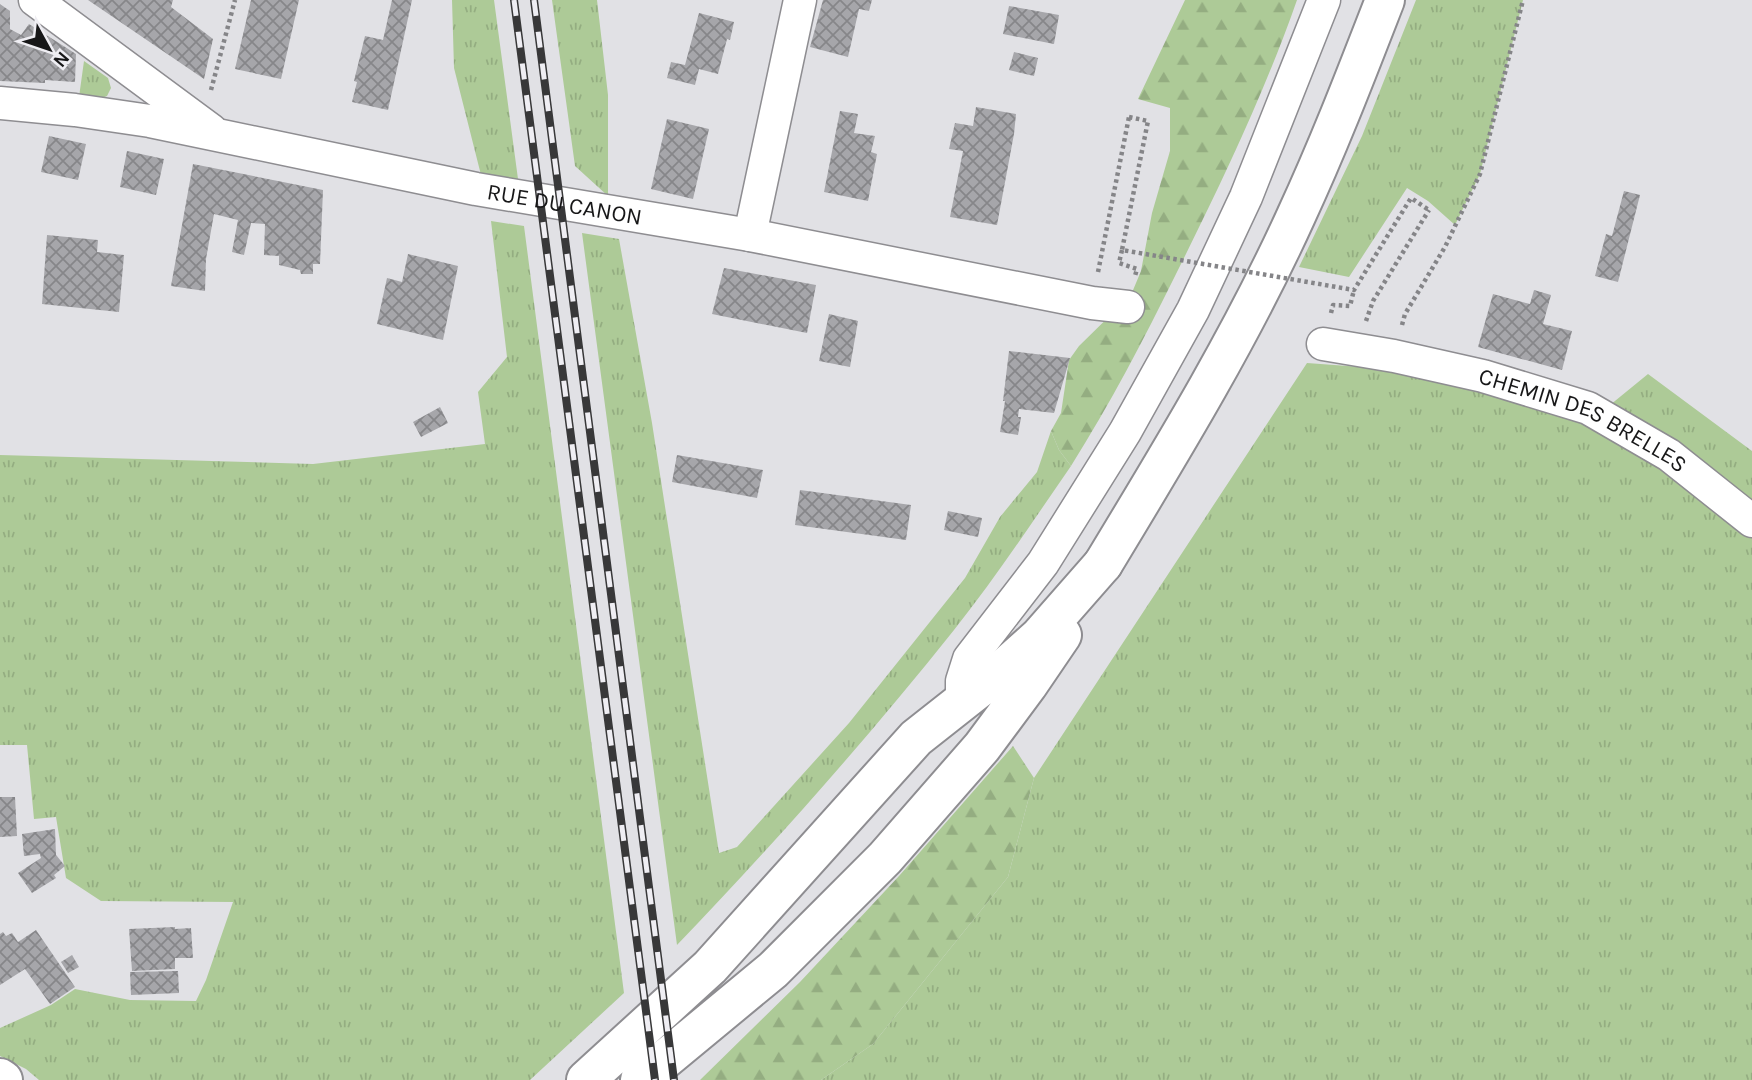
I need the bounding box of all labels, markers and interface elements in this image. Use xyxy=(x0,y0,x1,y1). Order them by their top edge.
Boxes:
north arrow xyxy=(14,14,84,84)
text: N xyxy=(48,47,74,72)
street label: RUE DU CANON xyxy=(485,178,644,230)
street label: CHEMIN DES BRELLES xyxy=(1476,362,1693,478)

